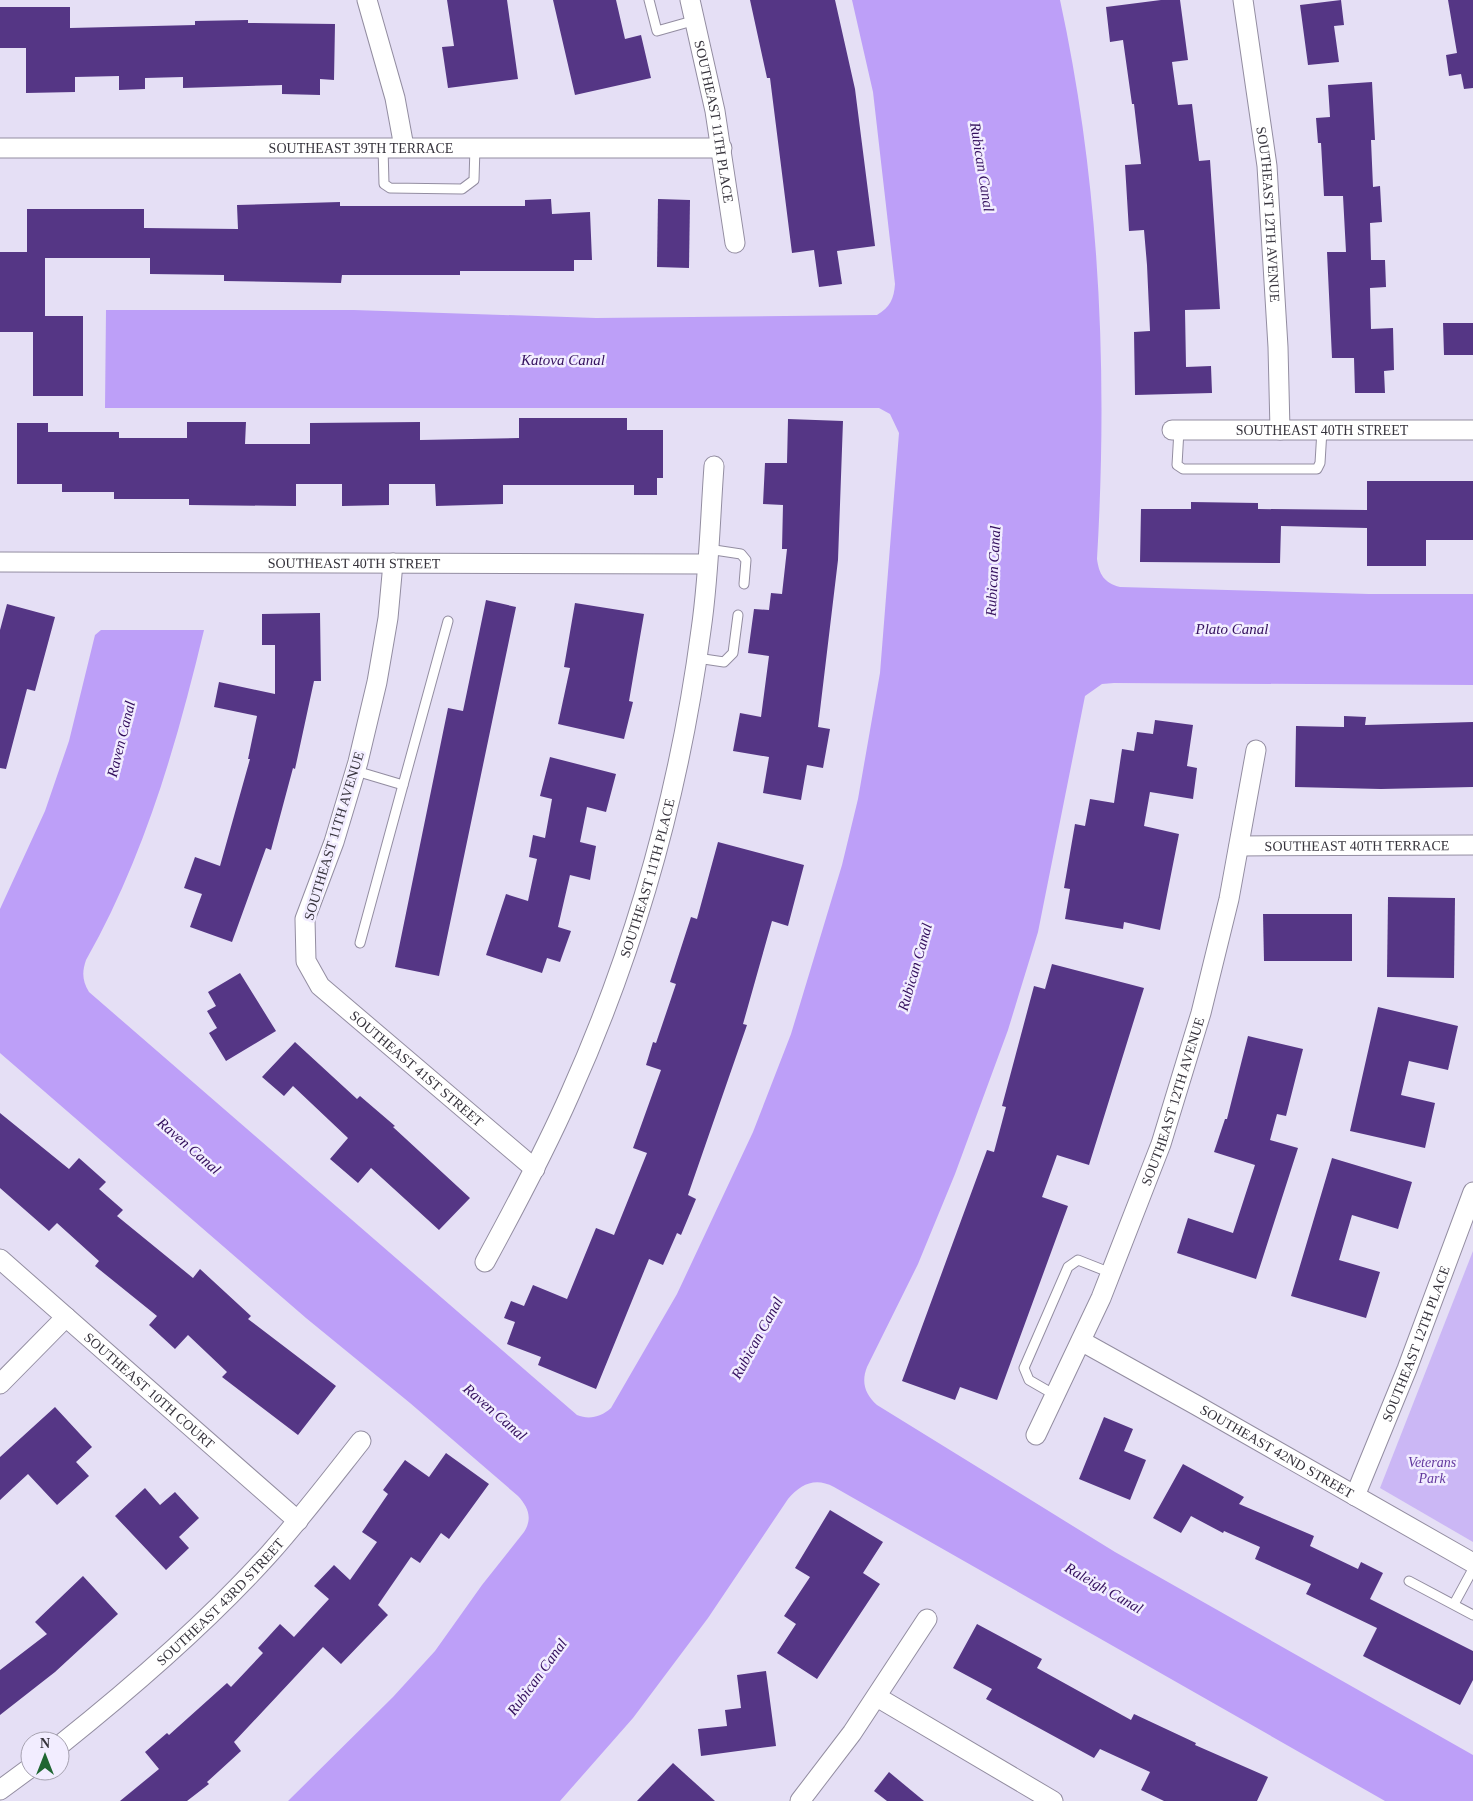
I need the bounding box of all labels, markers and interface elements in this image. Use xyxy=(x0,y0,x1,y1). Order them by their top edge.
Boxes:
street label: SOUTHEAST 11TH PLACE xyxy=(692,39,736,204)
water label: Rubican Canal xyxy=(967,120,997,213)
street label: SOUTHEAST 12TH AVENUE xyxy=(1254,125,1283,303)
street label: SOUTHEAST 39TH TERRACE xyxy=(269,141,453,156)
water label: Katova Canal xyxy=(520,352,605,368)
street label: SOUTHEAST 40TH STREET xyxy=(1236,423,1409,438)
water label: Rubican Canal xyxy=(983,525,1003,618)
street label: SOUTHEAST 40TH STREET xyxy=(268,555,441,571)
water label: Plato Canal xyxy=(1195,621,1268,637)
water label: Raven Canal xyxy=(104,699,138,780)
street label: SOUTHEAST 11TH AVENUE xyxy=(301,750,367,922)
street label: SOUTHEAST 11TH PLACE xyxy=(617,797,677,960)
street label: SOUTHEAST 40TH TERRACE xyxy=(1265,838,1449,853)
water label: Rubican Canal xyxy=(895,921,935,1014)
street label: SOUTHEAST 41ST STREET xyxy=(347,1008,487,1130)
street label: SOUTHEAST 12TH AVENUE xyxy=(1138,1015,1207,1188)
water label: Raven Canal xyxy=(154,1114,224,1178)
street label: SOUTHEAST 12TH PLACE xyxy=(1379,1264,1452,1424)
water label: Rubican Canal xyxy=(728,1295,786,1382)
street label: SOUTHEAST 10TH COURT xyxy=(81,1329,218,1452)
water label: Raven Canal xyxy=(460,1380,530,1444)
street label: SOUTHEAST 42ND STREET xyxy=(1198,1402,1357,1501)
park label: Veterans Park xyxy=(1408,1455,1457,1486)
street label: SOUTHEAST 43RD STREET xyxy=(153,1535,287,1668)
water label: Raleigh Canal xyxy=(1061,1559,1146,1617)
water label: Rubican Canal xyxy=(503,1636,570,1719)
north arrow xyxy=(20,1731,70,1781)
text: N xyxy=(40,1736,50,1751)

